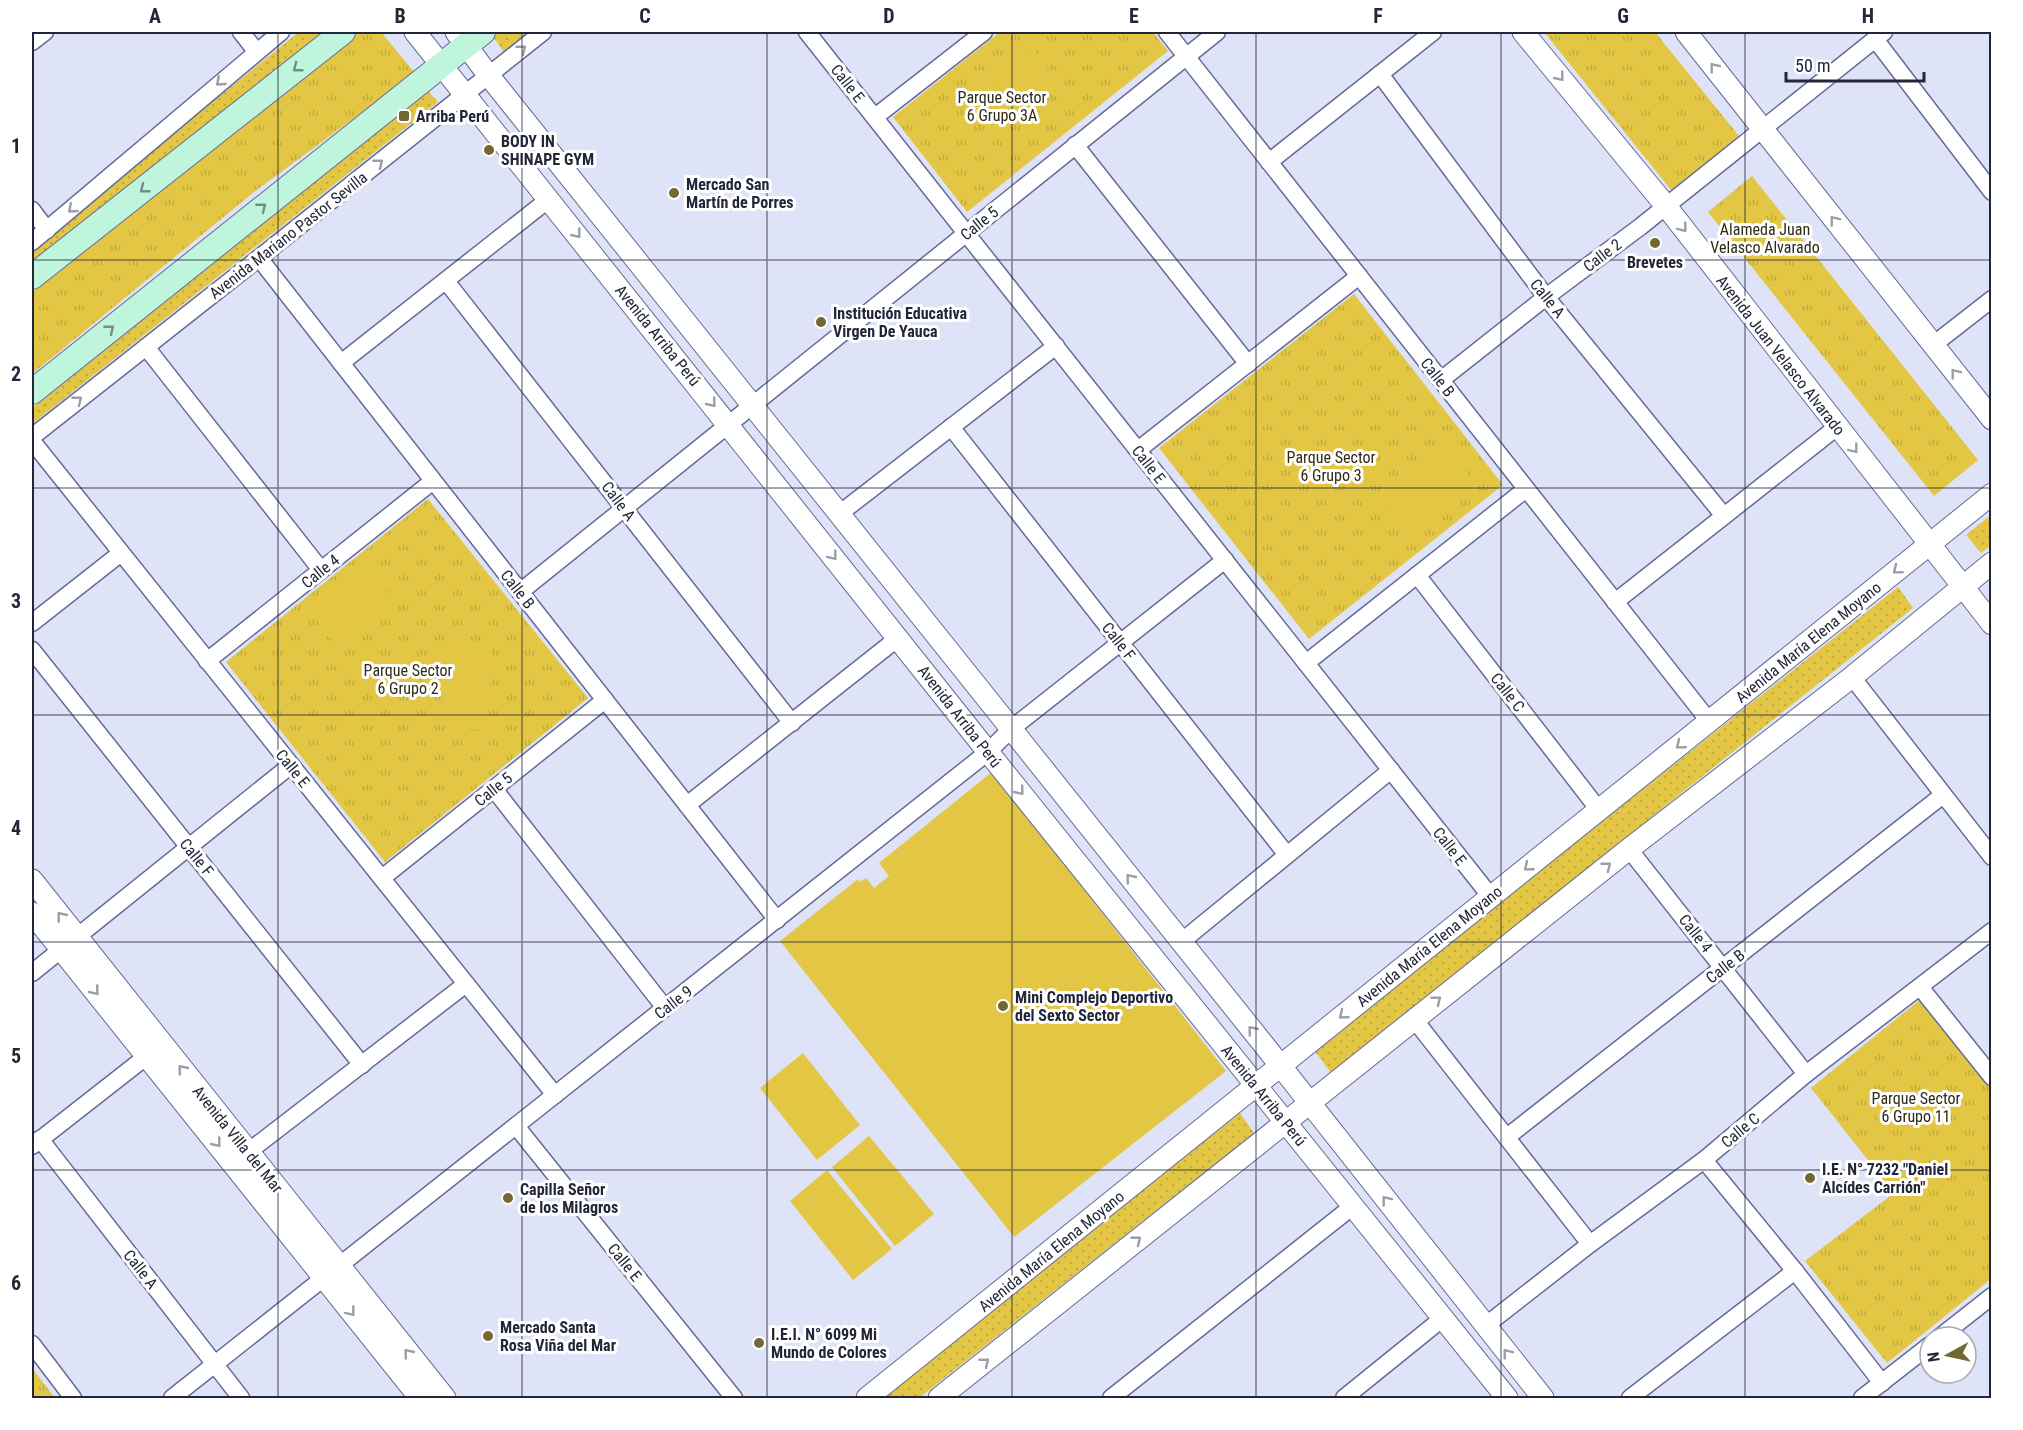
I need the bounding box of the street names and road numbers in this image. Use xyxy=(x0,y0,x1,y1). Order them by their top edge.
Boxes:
street label: Calle E xyxy=(827,60,868,106)
street label: Avenida Mariano Pastor Sevilla xyxy=(206,168,371,303)
street label: Calle 5 xyxy=(957,202,1002,244)
street label: Calle 2 xyxy=(1579,235,1625,276)
street label: Avenida Juan Velasco Alvarado xyxy=(1712,272,1849,439)
street label: Calle A xyxy=(1526,275,1569,322)
street label: Avenida Arriba Perú xyxy=(611,281,704,390)
street label: Calle B xyxy=(1417,354,1459,400)
street label: Calle E xyxy=(1128,441,1169,487)
street label: Calle A xyxy=(598,478,640,525)
street label: Calle 4 xyxy=(298,550,343,592)
street label: Calle B xyxy=(497,566,539,612)
street label: Avenida María Elena Moyano xyxy=(1732,578,1885,707)
street label: Calle F xyxy=(1098,619,1139,664)
street label: Avenida Arriba Perú xyxy=(914,661,1005,771)
street label: Calle C xyxy=(1486,669,1529,716)
street label: Calle E xyxy=(272,746,314,791)
street label: Calle 5 xyxy=(471,768,516,810)
street label: Calle E xyxy=(1429,823,1470,869)
street label: Calle F xyxy=(176,835,218,880)
street label: Avenida María Elena Moyano xyxy=(1353,882,1506,1011)
street label: Calle 4 xyxy=(1675,910,1716,956)
street label: Calle B xyxy=(1702,945,1748,987)
street label: Calle 9 xyxy=(650,982,696,1023)
street label: Avenida Arriba Perú xyxy=(1217,1041,1310,1150)
street label: Avenida Villa del Mar xyxy=(189,1082,287,1197)
street label: Calle C xyxy=(1717,1109,1763,1152)
street label: Avenida María Elena Moyano xyxy=(975,1187,1128,1316)
street label: Calle E xyxy=(604,1240,646,1285)
street label: Calle A xyxy=(119,1246,162,1293)

